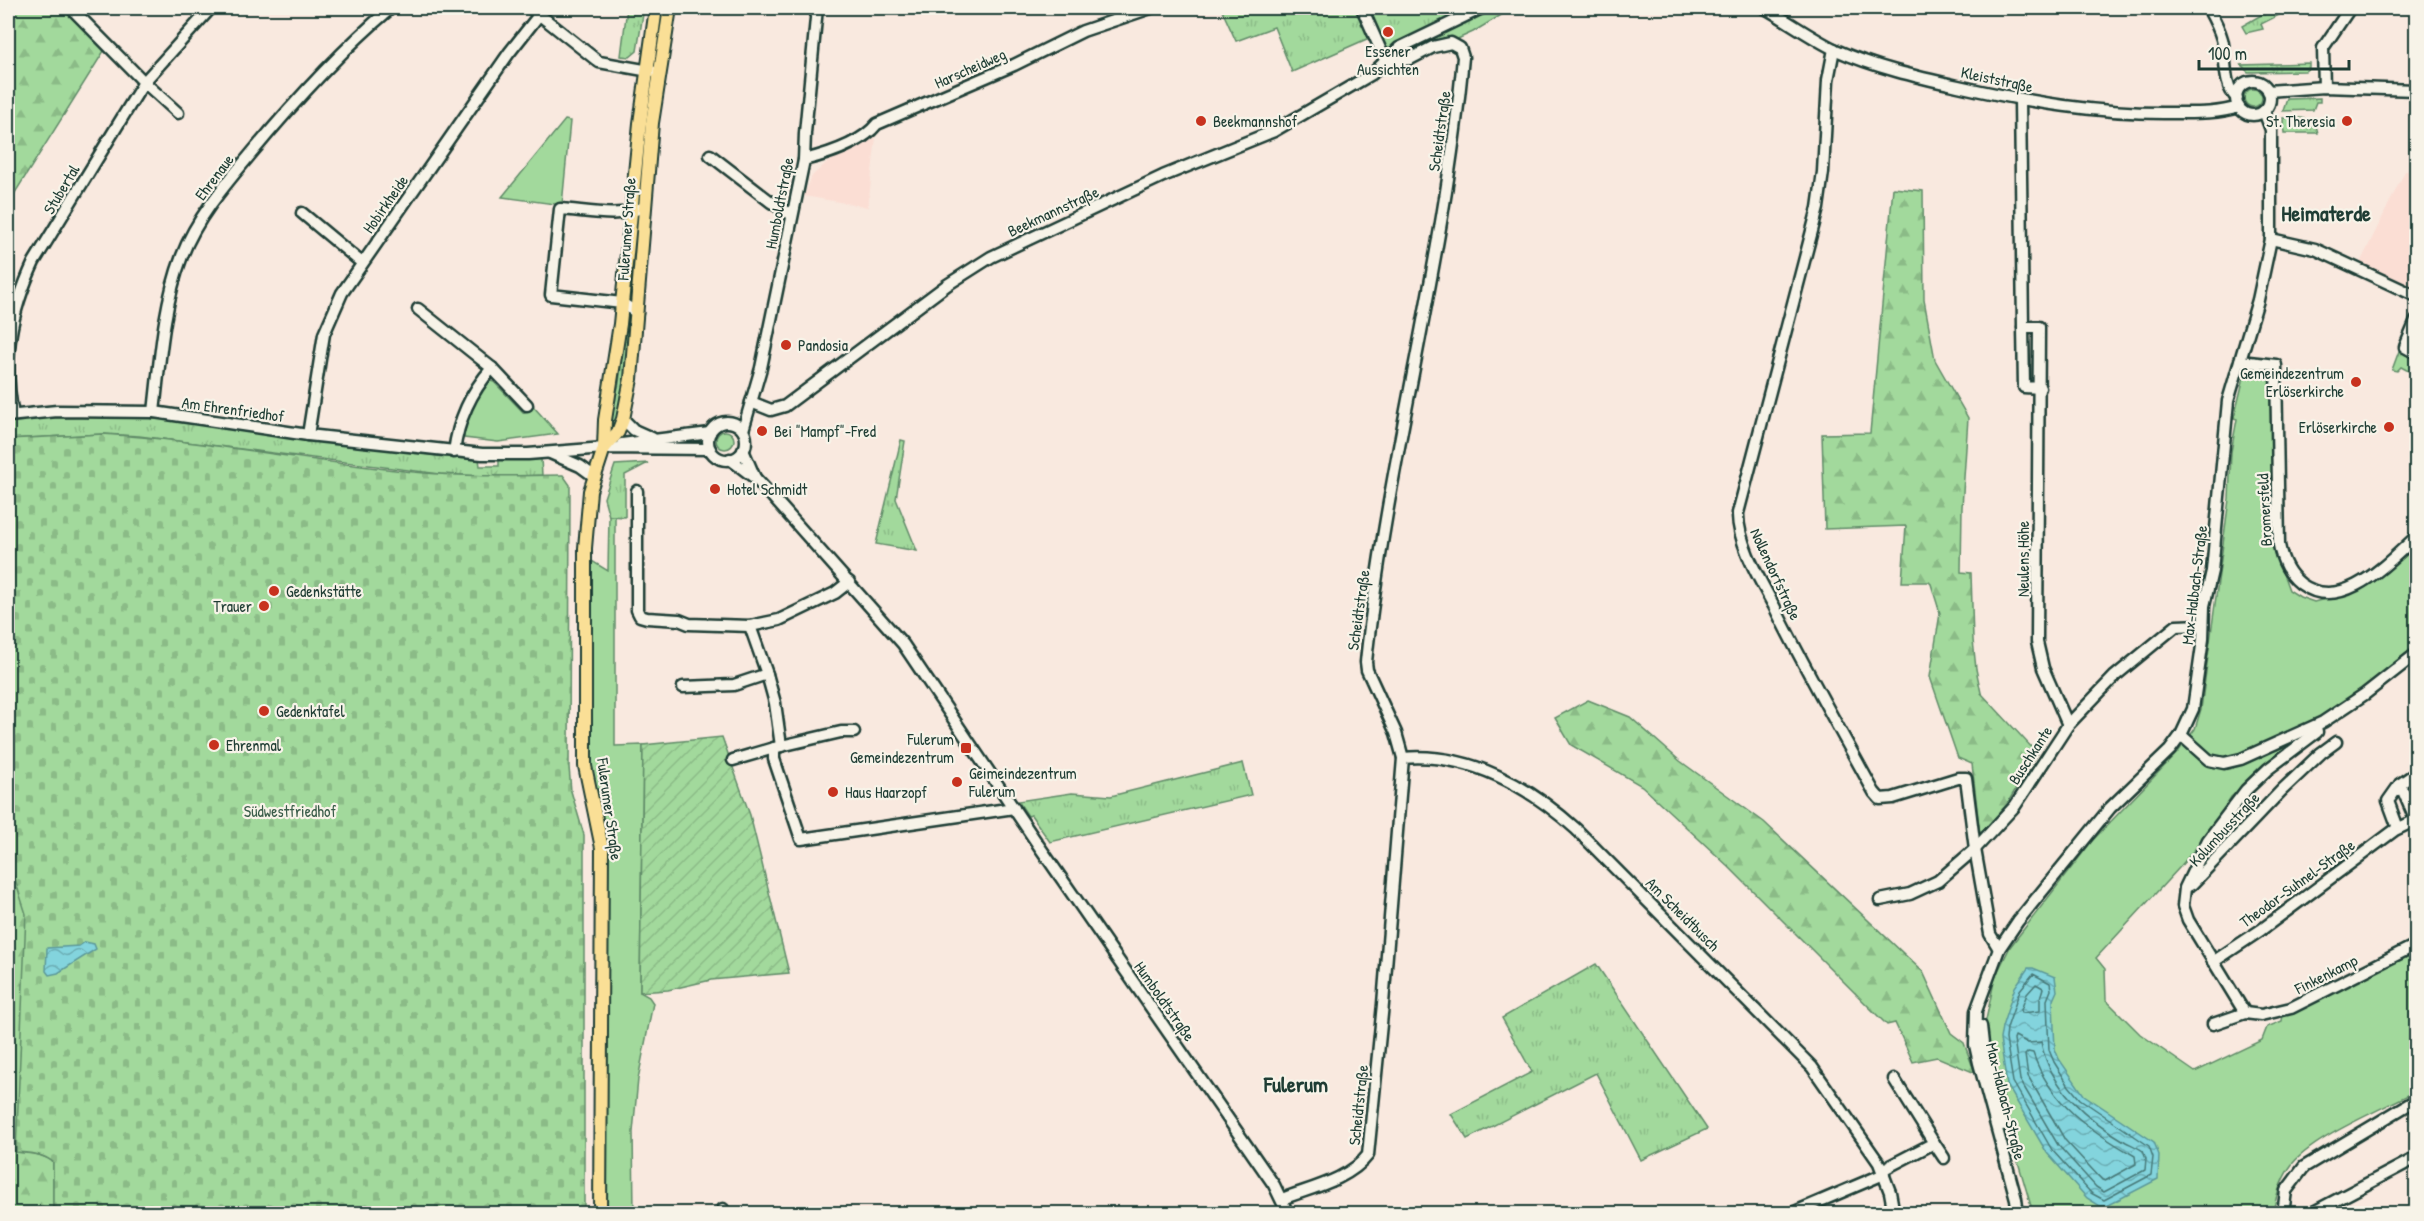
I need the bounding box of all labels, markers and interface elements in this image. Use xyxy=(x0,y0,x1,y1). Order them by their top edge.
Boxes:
marker: Essener Aussichten xyxy=(1381,25,1395,39)
scale bar xyxy=(2199,33,2349,71)
place label: Essener Aussichten xyxy=(1357,40,1419,80)
text: 100 m xyxy=(2208,41,2247,66)
street label: Harscheidweg xyxy=(931,42,1009,94)
street label: Kleiststraße xyxy=(1959,61,2036,97)
street label: Scheidtstraße xyxy=(1422,89,1456,173)
place label: Beekmannshof xyxy=(1213,110,1297,132)
place label: St. Theresia xyxy=(2266,110,2335,132)
marker: Beekmannshof xyxy=(1194,114,1208,128)
marker: St. Theresia xyxy=(2340,114,2354,128)
street label: Ehrenaue xyxy=(189,149,239,205)
street label: Humboldtstraße xyxy=(759,155,799,251)
street label: Stubertal xyxy=(38,159,85,218)
street label: Hobirkheide xyxy=(357,170,413,237)
street label: Fulerumer Straße xyxy=(611,176,641,282)
street label: Beekmannstraße xyxy=(1004,180,1103,242)
district label: Heimaterde xyxy=(2281,198,2371,228)
place label: Pandosia xyxy=(798,334,848,356)
marker: Pandosia xyxy=(779,338,793,352)
place label: Gemeindezentrum Erlöserkirche xyxy=(2240,362,2345,402)
marker: Gemeindezentrum Erlöserkirche xyxy=(2349,375,2363,389)
street label: Am Ehrenfriedhof xyxy=(181,391,286,427)
place label: Erlöserkirche xyxy=(2299,416,2378,438)
place label: Bei "Mampf"-Fred xyxy=(774,420,876,442)
marker: Erlöserkirche xyxy=(2382,420,2396,434)
marker: Bei "Mampf"-Fred xyxy=(755,424,769,438)
street label: Bromersfeld xyxy=(2251,473,2277,547)
place label: Hotel Schmidt xyxy=(727,478,808,500)
marker: Hotel Schmidt xyxy=(708,482,722,496)
street label: Neulens Höhe xyxy=(2012,520,2034,597)
street label: Nollendorfstraße xyxy=(1745,524,1807,624)
street label: Max-Halbach-Straße xyxy=(2176,524,2212,646)
street label: Scheidtstraße xyxy=(1341,568,1375,652)
place label: Gedenkstätte xyxy=(286,580,362,602)
marker: Gedenkstätte xyxy=(267,584,281,598)
place label: Trauer xyxy=(213,595,252,617)
marker: Trauer xyxy=(257,599,271,613)
place label: Gedenktafel xyxy=(276,700,345,722)
marker: Gedenktafel xyxy=(257,704,271,718)
street label: Buschkante xyxy=(2003,721,2057,789)
place label: Fulerum Gemeindezentrum xyxy=(850,728,954,768)
place label: Ehrenmal xyxy=(226,734,282,756)
marker: Ehrenmal xyxy=(207,738,221,752)
marker: Fulerum Gemeindezentrum xyxy=(959,741,973,755)
street label: Fulerumer Straße xyxy=(592,756,628,862)
place label: Geimeindezentrum Fulerum xyxy=(968,762,1077,802)
marker: Geimeindezentrum Fulerum xyxy=(950,775,964,789)
place label: Haus Haarzopf xyxy=(845,781,927,803)
marker: Haus Haarzopf xyxy=(826,785,840,799)
street label: Kolumbusstraße xyxy=(2184,787,2265,871)
park label: Südwestfriedhof xyxy=(244,800,336,822)
street label: Theodor-Suhnel-Straße xyxy=(2235,833,2359,932)
street label: Am Scheidtbusch xyxy=(1641,872,1725,956)
street label: Finkenkamp xyxy=(2290,949,2361,1000)
street label: Humboldtstraße xyxy=(1129,957,1201,1046)
street label: Max-Halbach-Straße xyxy=(1981,1040,2031,1162)
street label: Scheidtstraße xyxy=(1343,1063,1373,1146)
district label: Fulerum xyxy=(1263,1069,1328,1099)

